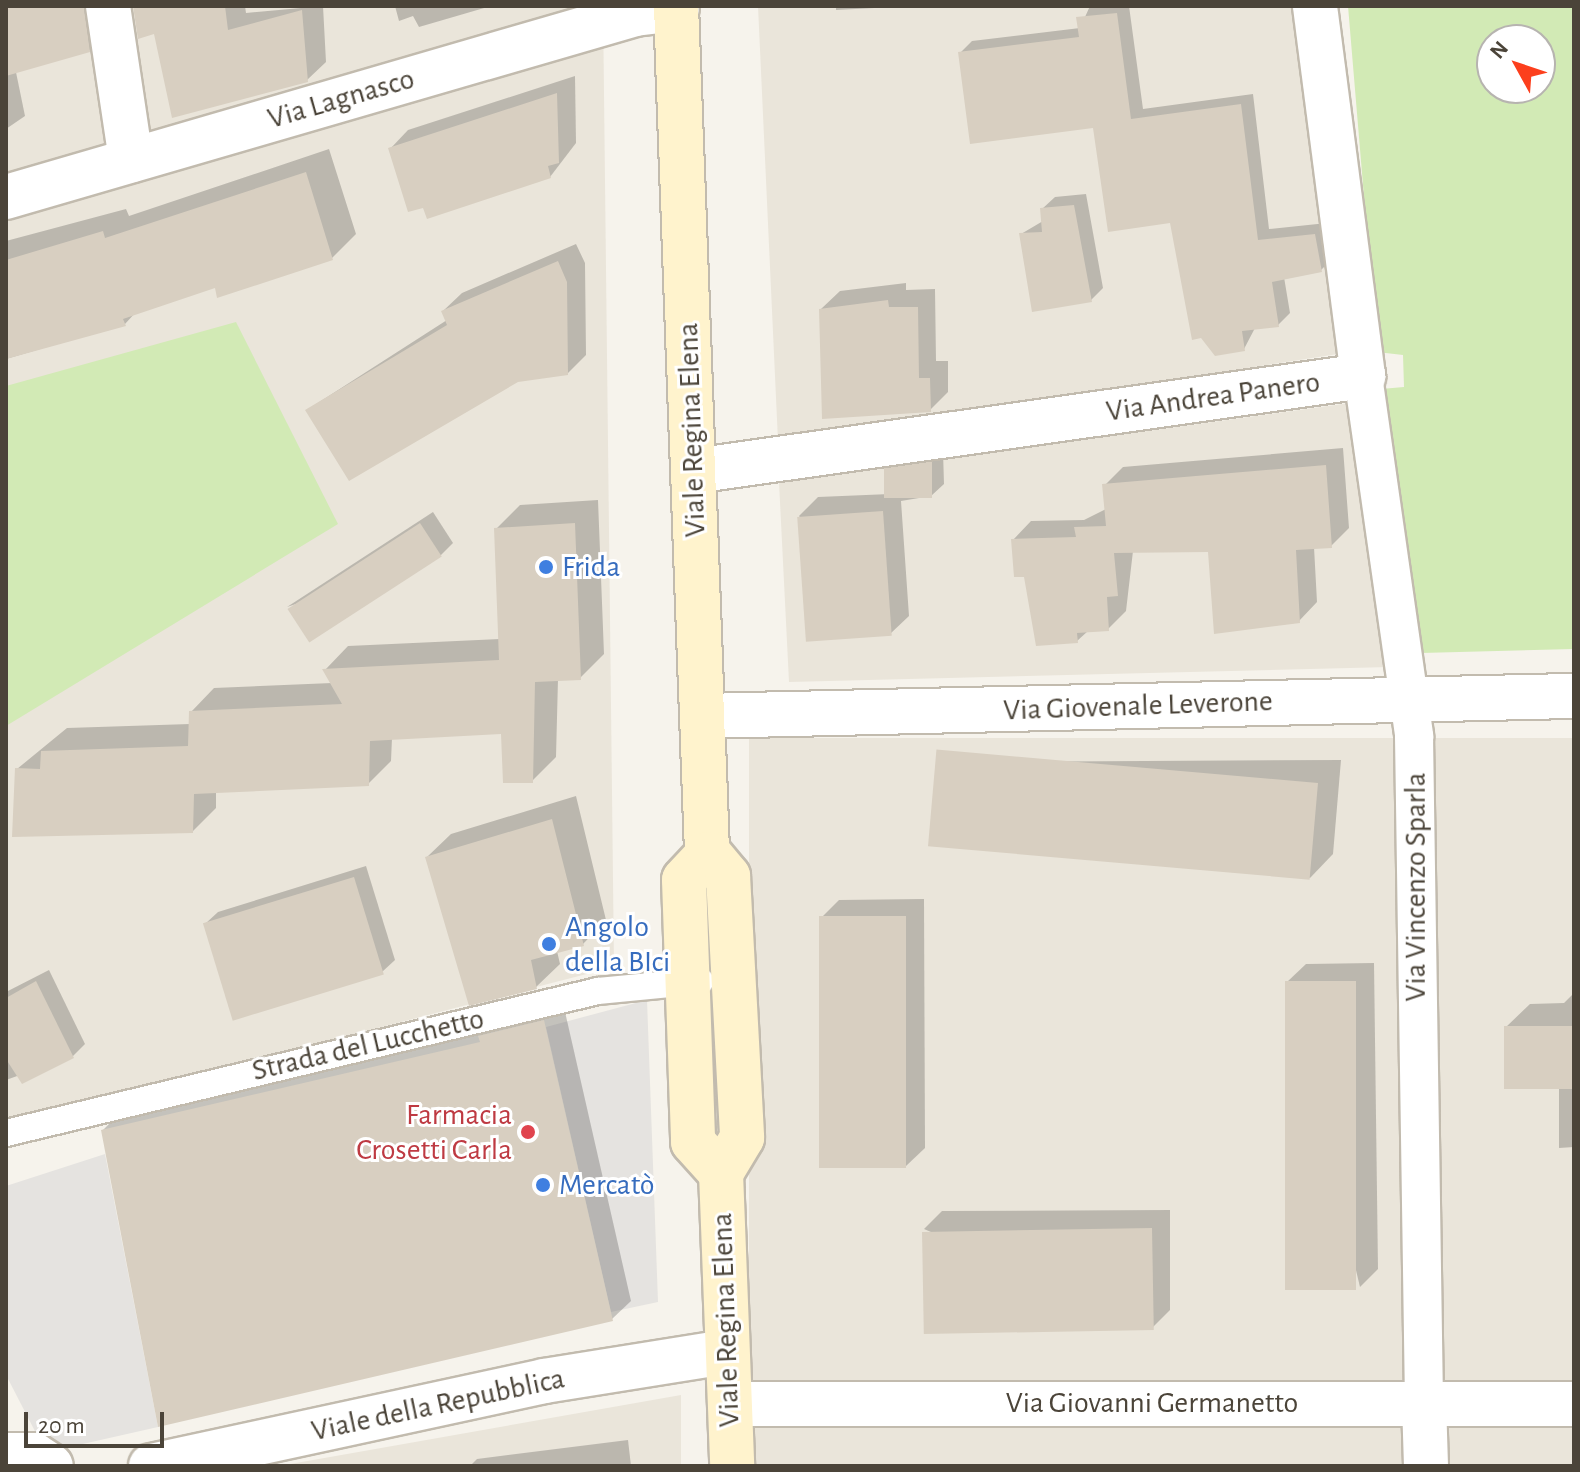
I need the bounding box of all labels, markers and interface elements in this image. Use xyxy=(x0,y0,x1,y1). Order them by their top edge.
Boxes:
north arrow xyxy=(1476,24,1556,104)
text: N xyxy=(1486,37,1512,63)
street label: Via Lagnasco xyxy=(264,61,418,137)
street label: Viale Regina Elena xyxy=(670,322,714,538)
street label: Via Andrea Panero xyxy=(1104,364,1322,430)
place label: Frida xyxy=(562,549,620,585)
marker: Frida xyxy=(537,558,555,576)
street label: Via Giovenale Leverone xyxy=(1003,683,1273,729)
street label: Via Vincenzo Sparla xyxy=(1398,772,1434,1002)
place label: Angolo della BIci xyxy=(565,909,670,980)
marker: Angolo della BIci xyxy=(540,935,558,953)
street label: Strada del Lucchetto xyxy=(249,1001,487,1089)
place label: Farmacia Crosetti Carla xyxy=(356,1097,512,1168)
marker: Farmacia Crosetti Carla xyxy=(519,1123,537,1141)
place label: Mercatò xyxy=(559,1167,655,1203)
marker: Mercatò xyxy=(534,1176,552,1194)
street label: Viale Regina Elena xyxy=(704,1212,748,1428)
street label: Viale della Repubblica xyxy=(308,1361,568,1449)
street label: Via Giovanni Germanetto xyxy=(1006,1385,1298,1421)
scale bar xyxy=(28,1396,168,1446)
text: 20 m xyxy=(38,1414,85,1438)

